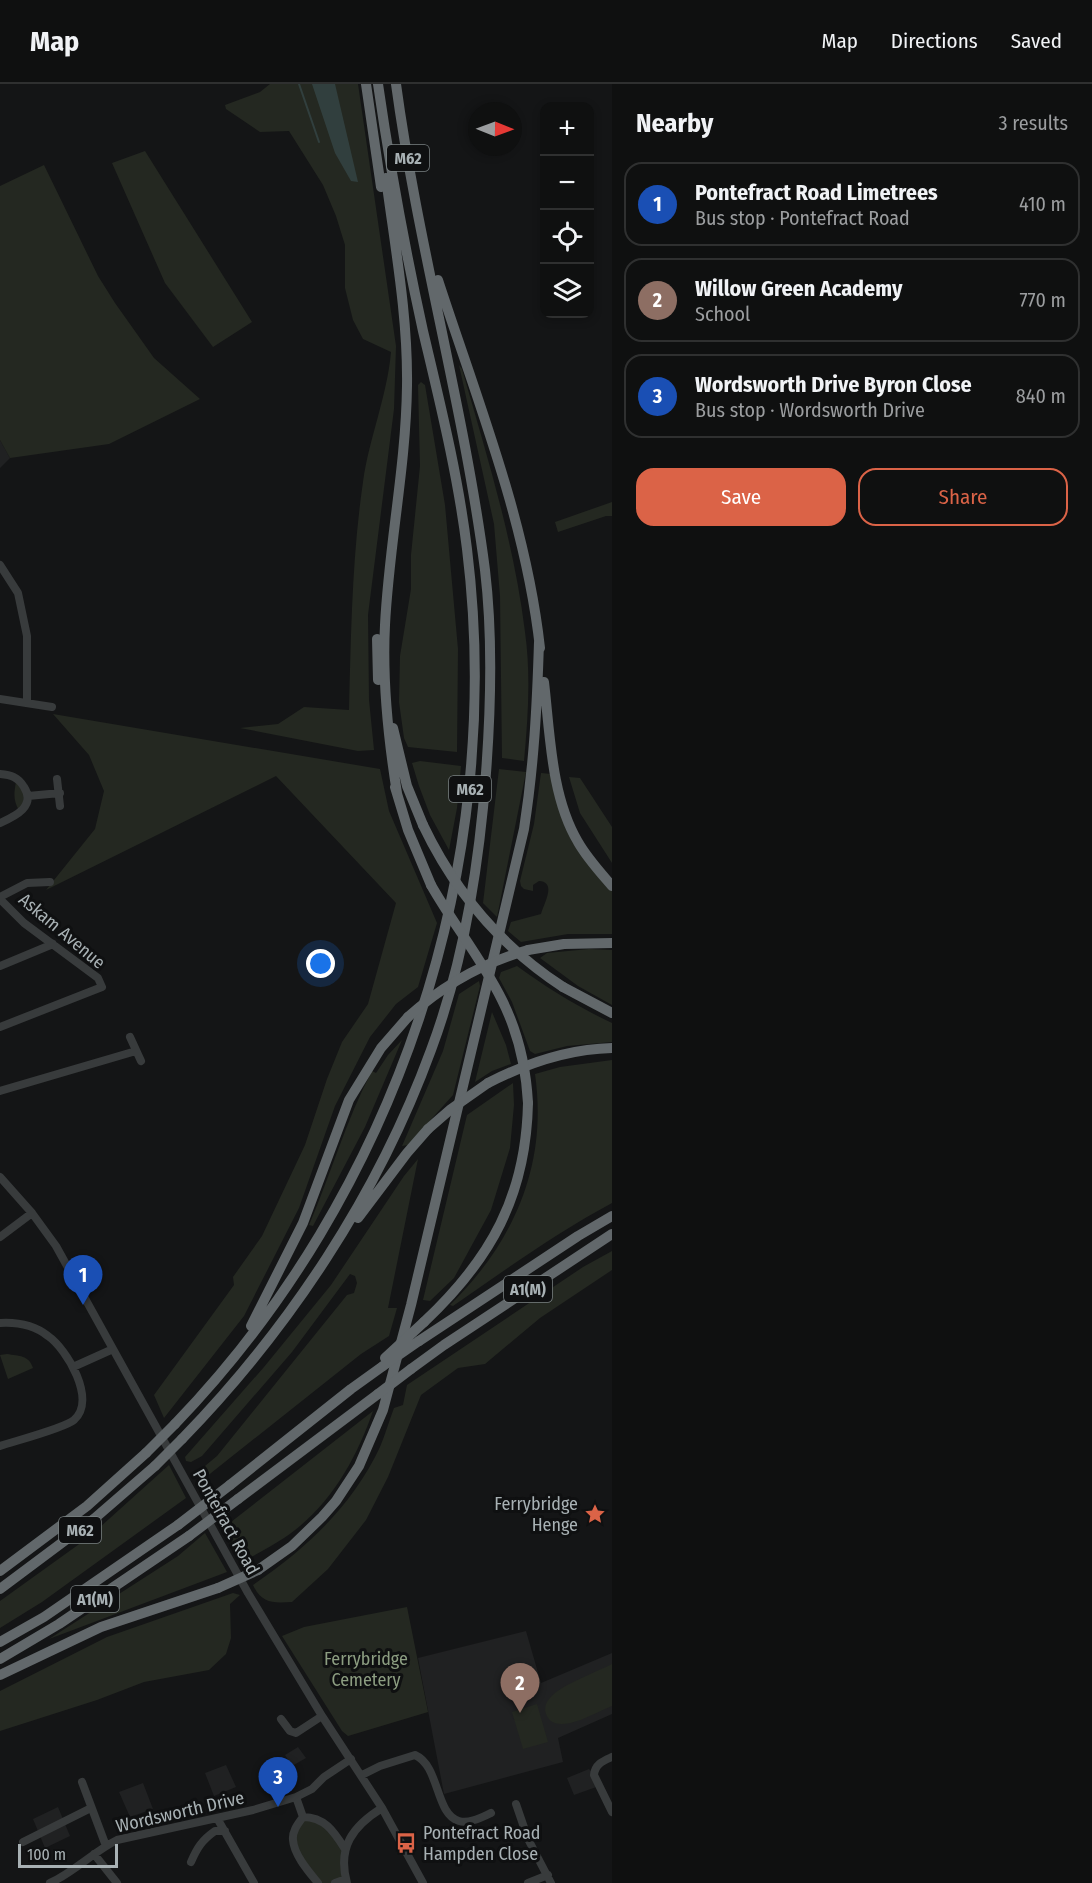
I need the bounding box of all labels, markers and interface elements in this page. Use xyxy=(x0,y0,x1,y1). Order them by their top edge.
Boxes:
text: Map xyxy=(30,25,79,58)
text: Map xyxy=(821,28,858,54)
text: Directions xyxy=(891,28,978,54)
text: Saved xyxy=(1011,28,1062,54)
north arrow xyxy=(468,102,522,156)
map controls xyxy=(540,102,594,318)
button: + xyxy=(540,102,594,156)
text: Nearby xyxy=(636,108,713,139)
text: 3 results xyxy=(999,111,1068,135)
road number: M62 xyxy=(387,145,429,171)
button: − xyxy=(540,156,594,210)
text: Pontefract Road Limetrees xyxy=(695,179,938,206)
text: 1 xyxy=(653,192,662,216)
text: 410 m xyxy=(1019,192,1066,216)
text: Bus stop · Pontefract Road xyxy=(695,206,910,230)
button: locate xyxy=(540,210,594,264)
button: layers xyxy=(540,264,594,318)
text: Willow Green Academy xyxy=(695,275,902,302)
text: 2 xyxy=(653,288,662,312)
text: 770 m xyxy=(1019,288,1066,312)
text: School xyxy=(695,302,750,326)
text: Wordsworth Drive Byron Close xyxy=(695,371,972,398)
text: 3 xyxy=(653,384,662,408)
text: 840 m xyxy=(1016,384,1066,408)
text: Bus stop · Wordsworth Drive xyxy=(695,398,925,422)
button: Save xyxy=(636,468,846,526)
button: Share xyxy=(858,468,1068,526)
road number: M62 xyxy=(449,776,491,802)
street label: Askam Avenue xyxy=(14,888,110,974)
your location xyxy=(306,949,335,978)
pin: 1 xyxy=(64,1256,103,1305)
road number: A1(M) xyxy=(504,1276,552,1302)
street label: Pontefract Road xyxy=(188,1465,264,1579)
place label: Ferrybridge Henge xyxy=(494,1493,578,1536)
place icon: Ferrybridge Henge xyxy=(583,1502,607,1526)
road number: M62 xyxy=(59,1517,101,1543)
road number: A1(M) xyxy=(71,1586,119,1612)
park label: Ferrybridge Cemetery xyxy=(324,1648,408,1691)
pin: 2 xyxy=(500,1664,540,1713)
pin: 3 xyxy=(258,1758,298,1807)
street label: Wordsworth Drive xyxy=(114,1787,246,1837)
place label: Pontefract Road Hampden Close xyxy=(423,1822,541,1865)
bus stop icon: Pontefract Road Hampden Close xyxy=(394,1831,418,1855)
scale bar xyxy=(18,1841,118,1868)
text: 100 m xyxy=(27,1845,66,1864)

